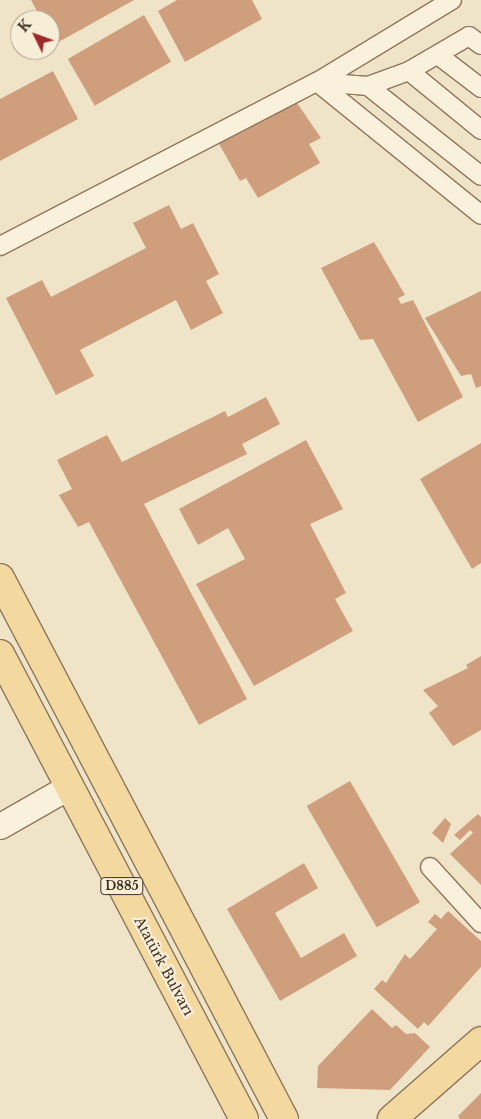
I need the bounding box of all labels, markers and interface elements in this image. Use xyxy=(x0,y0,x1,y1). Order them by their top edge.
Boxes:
north arrow xyxy=(10,10,60,60)
text: K xyxy=(14,15,35,36)
road number: D885 xyxy=(100,876,144,896)
street label: Atatürk Bulvarı xyxy=(131,914,197,1018)

